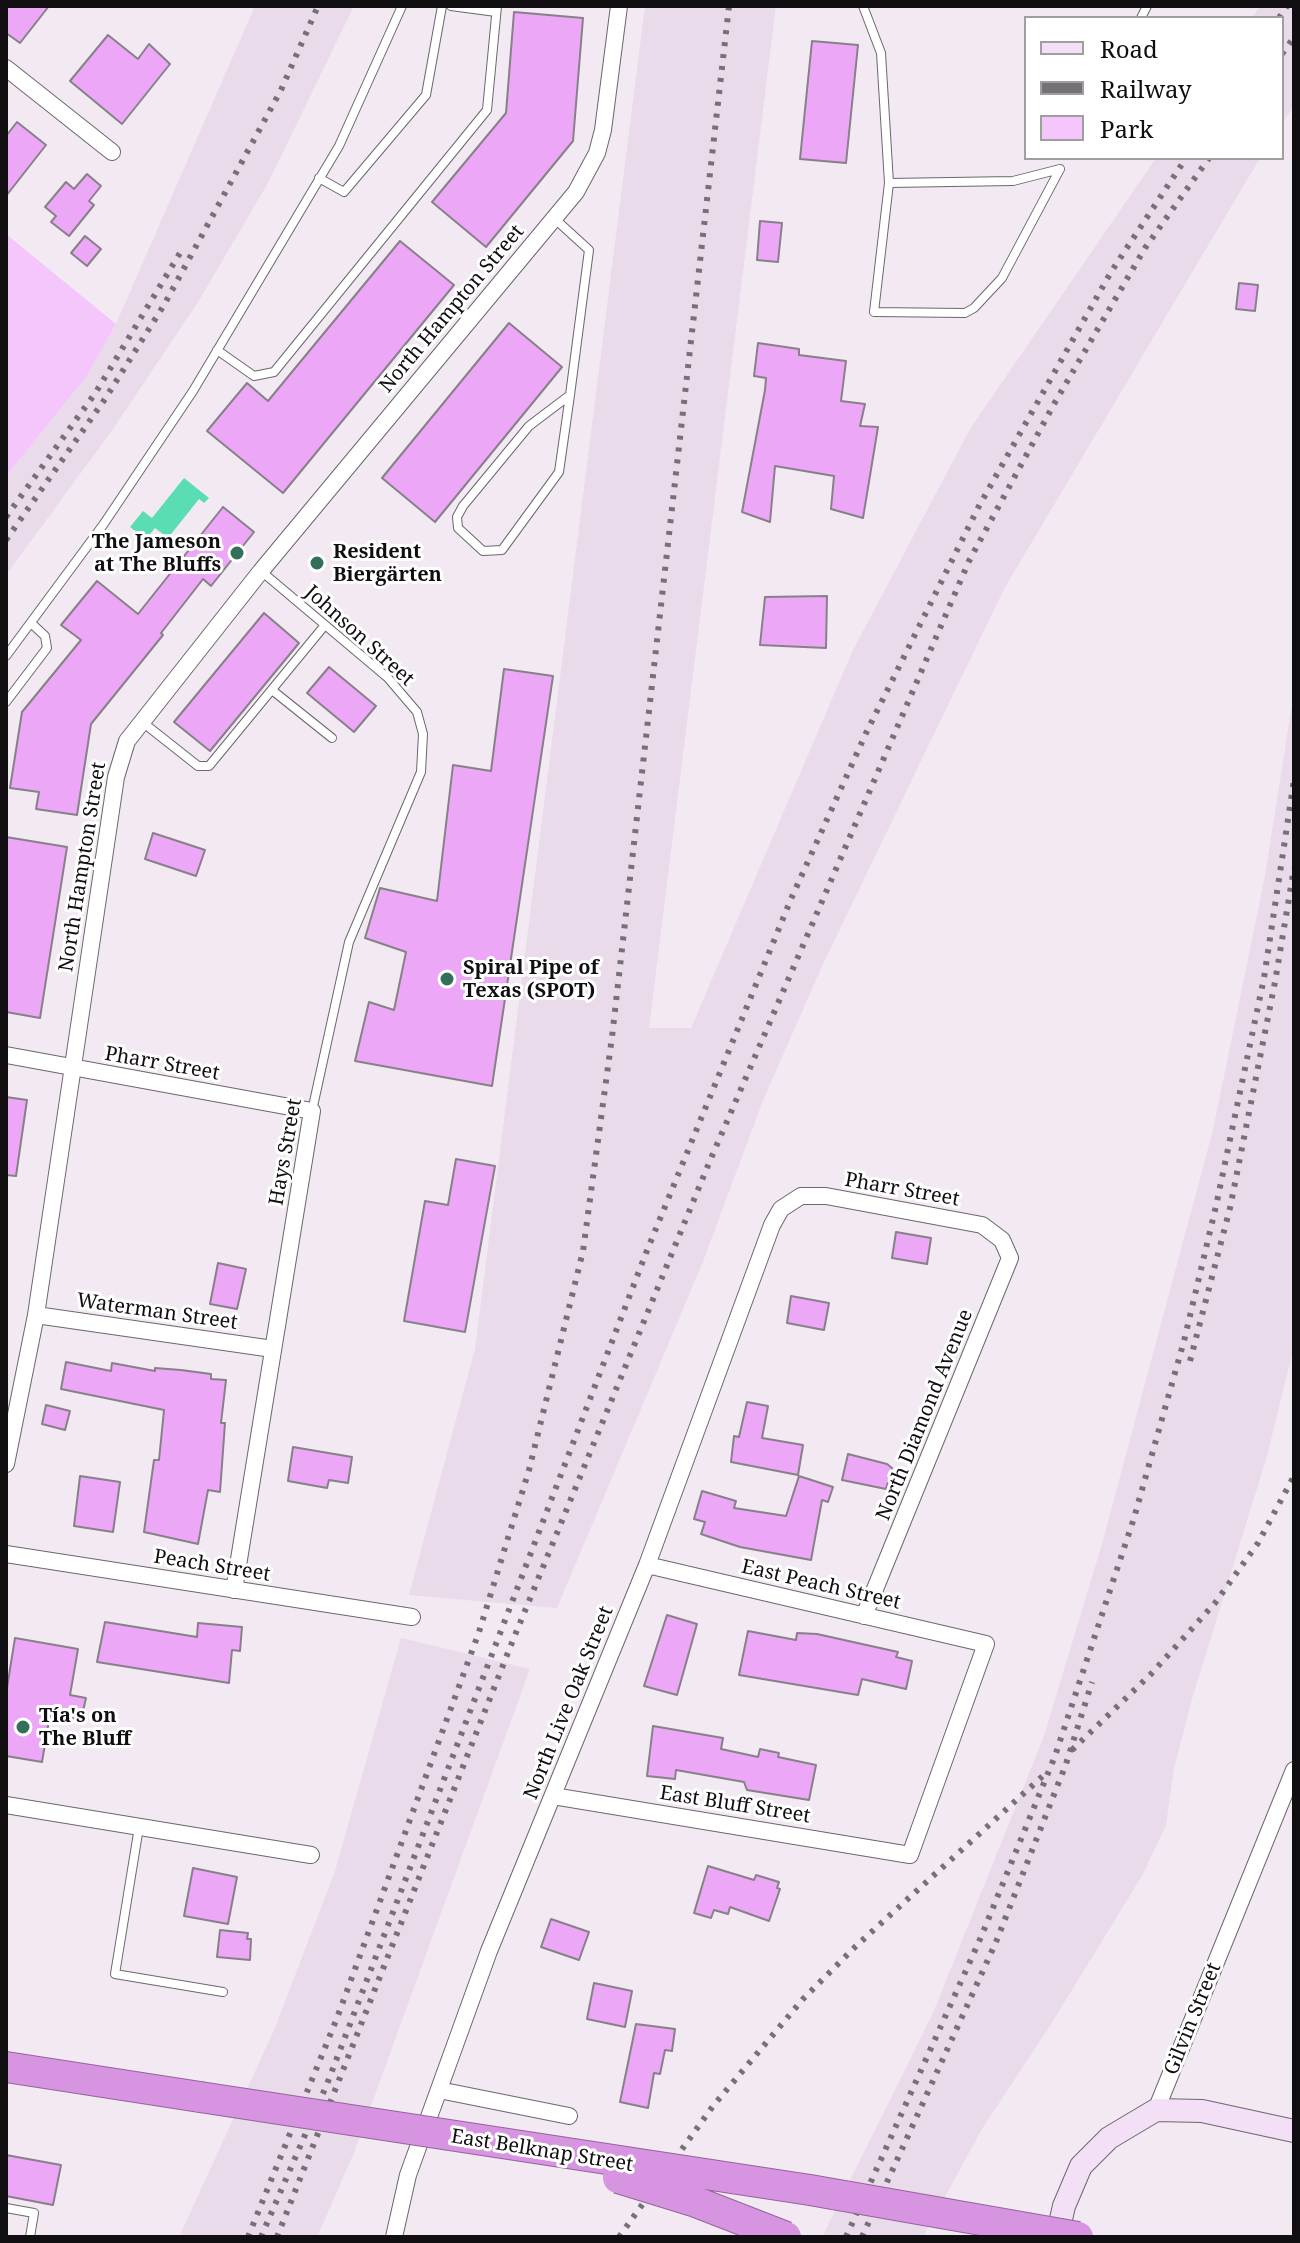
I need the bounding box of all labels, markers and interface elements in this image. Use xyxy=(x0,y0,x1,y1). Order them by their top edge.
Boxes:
legend xyxy=(1024,16,1284,160)
text: Road xyxy=(1100,32,1158,65)
text: Railway xyxy=(1100,72,1192,105)
text: Park xyxy=(1100,112,1153,145)
street label: North Hampton Street xyxy=(375,220,529,398)
place label: The Jameson at The Bluffs xyxy=(92,530,221,577)
place label: Resident Biergärten xyxy=(333,540,442,587)
marker: The Jameson at The Bluffs xyxy=(228,544,246,562)
marker: Resident Biergärten xyxy=(308,554,326,572)
street label: Johnson Street xyxy=(299,581,419,691)
street label: North Hampton Street xyxy=(55,760,111,974)
place label: Spiral Pipe of Texas (SPOT) xyxy=(463,956,599,1003)
marker: Spiral Pipe of Texas (SPOT) xyxy=(438,970,456,988)
street label: Pharr Street xyxy=(103,1042,221,1086)
street label: Hays Street xyxy=(265,1097,307,1207)
street label: Pharr Street xyxy=(843,1168,961,1212)
street label: Waterman Street xyxy=(75,1289,239,1335)
street label: North Diamond Avenue xyxy=(872,1306,978,1524)
street label: Peach Street xyxy=(152,1545,272,1587)
street label: East Peach Street xyxy=(739,1555,903,1615)
street label: North Live Oak Street xyxy=(519,1603,619,1803)
place label: Tía's on The Bluff xyxy=(39,1704,131,1751)
marker: Tía's on The Bluff xyxy=(14,1718,32,1736)
street label: East Bluff Street xyxy=(658,1781,812,1829)
street label: Gilvin Street xyxy=(1160,1959,1226,2079)
street label: East Belknap Street xyxy=(449,2125,635,2177)

